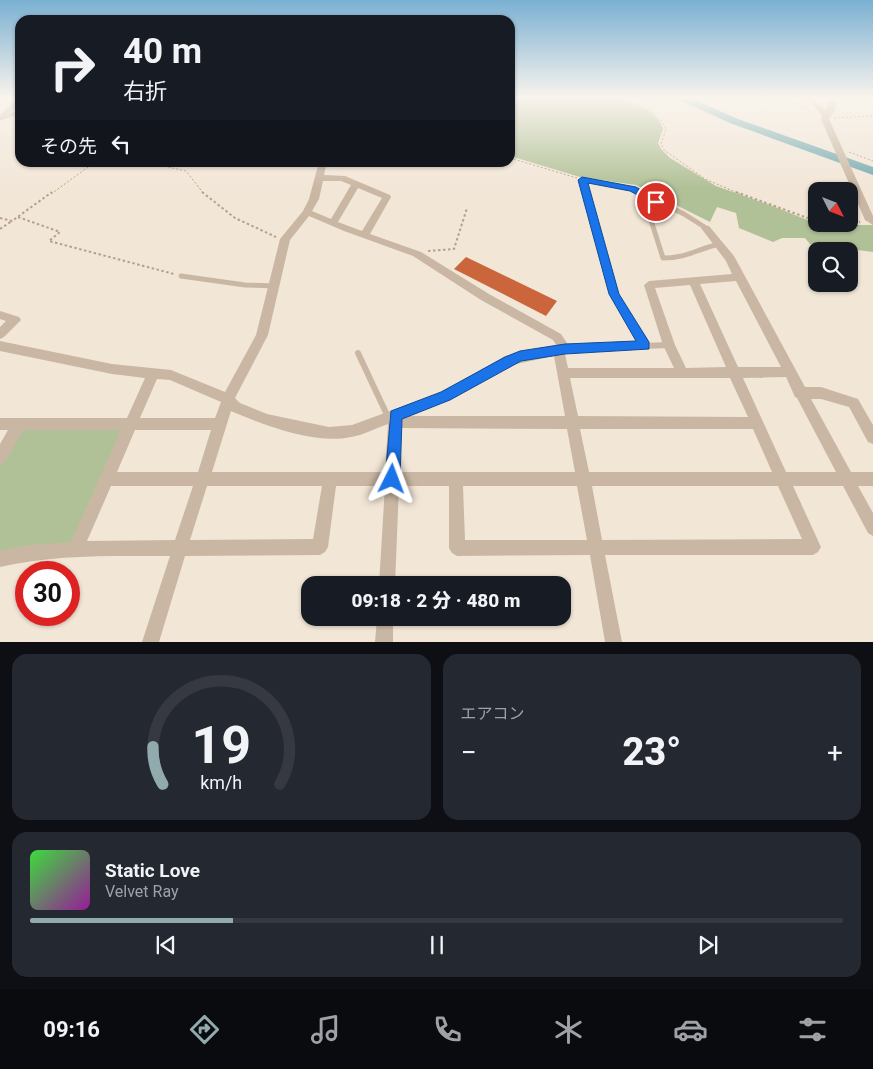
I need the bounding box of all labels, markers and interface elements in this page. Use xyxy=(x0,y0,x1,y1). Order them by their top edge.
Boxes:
text: 40 m xyxy=(123,31,202,72)
icon: right xyxy=(40,35,105,100)
text: 右折 xyxy=(123,79,167,104)
icon: left xyxy=(107,130,135,158)
text: その先 xyxy=(40,135,97,158)
pin xyxy=(635,181,677,223)
north arrow xyxy=(808,182,858,232)
map controls xyxy=(808,182,858,292)
icon: arrive xyxy=(642,188,670,216)
button: search xyxy=(808,242,858,292)
position arrow xyxy=(365,452,417,504)
speed limit sign: 30 xyxy=(15,561,80,626)
text: 09:18 · 2 分 · 480 m xyxy=(352,589,520,612)
text: エアコン xyxy=(461,704,525,723)
text: 19 xyxy=(191,715,251,776)
text: 23° xyxy=(622,730,681,774)
text: − xyxy=(461,736,477,769)
text: + xyxy=(827,736,843,769)
text: km/h xyxy=(200,772,242,793)
text: Static Love xyxy=(105,859,200,882)
text: Velvet Ray xyxy=(105,882,179,901)
icon: previous xyxy=(152,931,180,959)
icon: pause xyxy=(423,931,451,959)
icon: next xyxy=(694,931,722,959)
icon: directions xyxy=(187,1012,222,1047)
icon: music xyxy=(308,1012,343,1047)
icon: phone xyxy=(430,1012,465,1047)
icon: climate xyxy=(551,1012,586,1047)
icon: car xyxy=(673,1012,708,1047)
icon: filters xyxy=(795,1012,830,1047)
text: 09:16 xyxy=(43,1017,100,1042)

